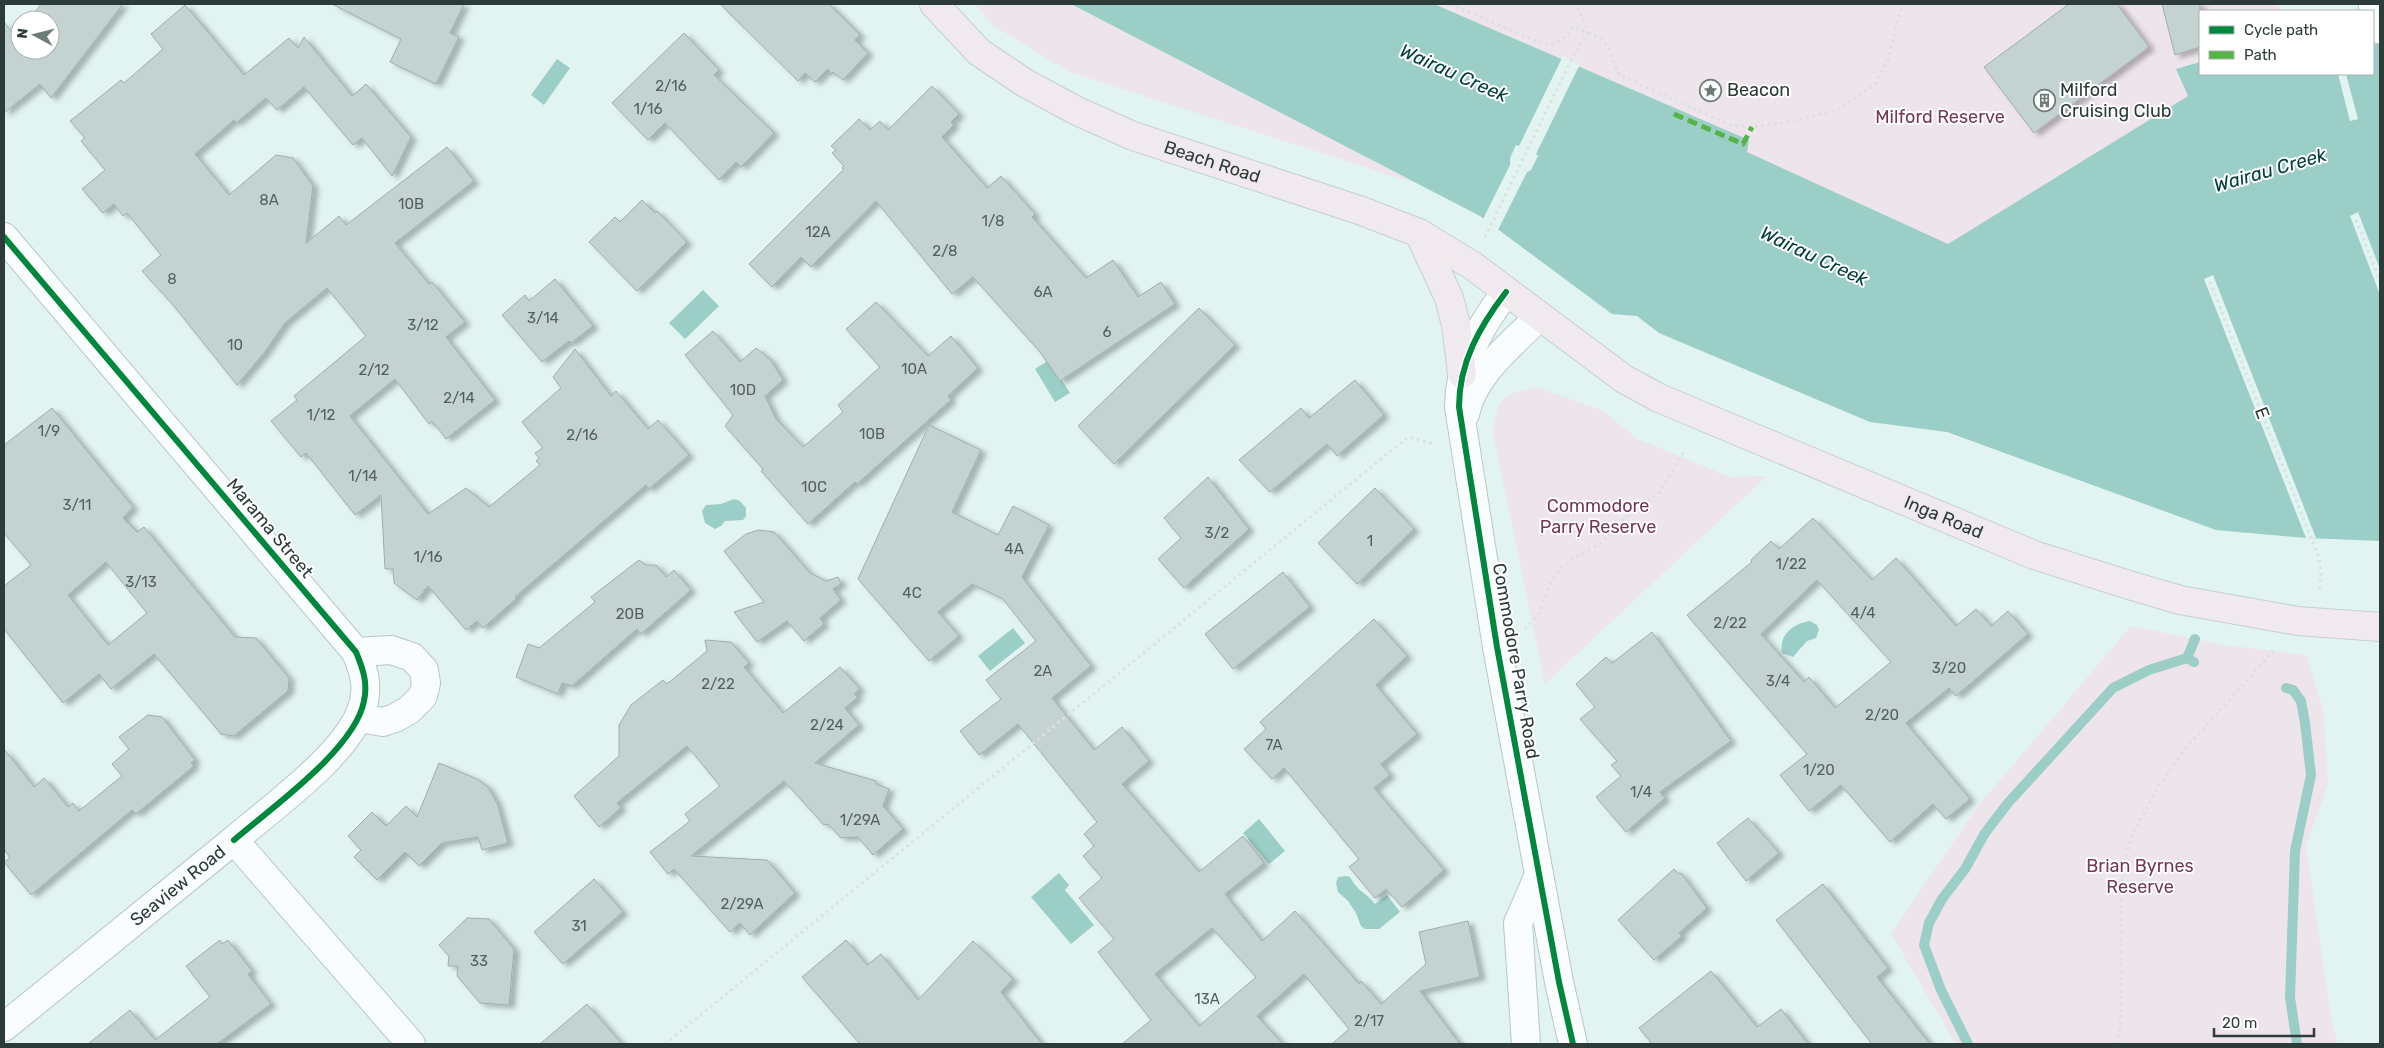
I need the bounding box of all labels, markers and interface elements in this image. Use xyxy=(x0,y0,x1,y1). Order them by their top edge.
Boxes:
north arrow xyxy=(10,10,60,60)
legend xyxy=(2199,10,2374,75)
text: Cycle path xyxy=(2244,21,2318,39)
text: N xyxy=(14,27,32,40)
water label: Wairau Creek xyxy=(1396,39,1512,107)
text: Path xyxy=(2244,46,2277,64)
house number: 2/16 xyxy=(655,77,687,95)
place icon: Beacon xyxy=(1699,78,1723,102)
place label: Beacon xyxy=(1727,79,1790,101)
place label: Milford Cruising Club xyxy=(2060,79,2172,122)
building icon: Milford Cruising Club xyxy=(2032,88,2056,112)
house number: 1/16 xyxy=(633,100,663,118)
park label: Milford Reserve xyxy=(1875,106,2005,128)
street label: Beach Road xyxy=(1161,136,1263,188)
water label: Wairau Creek xyxy=(2211,143,2329,197)
house number: 8A xyxy=(259,191,279,209)
house number: 10B xyxy=(398,195,424,213)
house number: 1/8 xyxy=(982,212,1004,230)
water label: Wairau Creek xyxy=(1757,221,1872,291)
house number: 12A xyxy=(805,223,831,241)
house number: 2/8 xyxy=(932,242,958,260)
house number: 8 xyxy=(167,270,177,288)
house number: 6A xyxy=(1033,283,1053,301)
house number: 3/14 xyxy=(527,309,559,327)
house number: 3/12 xyxy=(407,316,439,334)
house number: 6 xyxy=(1102,323,1112,341)
house number: 10 xyxy=(227,336,243,354)
house number: 10A xyxy=(901,360,927,378)
house number: 2/12 xyxy=(358,361,390,379)
house number: 10D xyxy=(730,381,756,399)
house number: 2/14 xyxy=(443,389,475,407)
street label: E xyxy=(2250,404,2274,422)
house number: 1/12 xyxy=(307,406,336,424)
house number: 1/9 xyxy=(38,422,60,440)
house number: 10B xyxy=(859,425,885,443)
house number: 2/16 xyxy=(566,426,598,444)
house number: 1/14 xyxy=(348,467,378,485)
street label: Marama Street xyxy=(222,474,318,582)
house number: 10C xyxy=(801,478,827,496)
street label: Inga Road xyxy=(1901,491,1986,543)
park label: Commodore Parry Reserve xyxy=(1540,495,1656,538)
house number: 3/11 xyxy=(63,496,91,514)
house number: 3/2 xyxy=(1205,524,1230,542)
house number: 1 xyxy=(1367,532,1373,550)
house number: 4A xyxy=(1004,540,1024,558)
house number: 1/16 xyxy=(413,548,443,566)
house number: 1/22 xyxy=(1775,555,1807,573)
street label: Commodore Parry Road xyxy=(1488,561,1544,761)
house number: 3/13 xyxy=(125,573,157,591)
house number: 4C xyxy=(902,584,922,602)
house number: 4/4 xyxy=(1851,604,1876,622)
house number: 20B xyxy=(616,605,644,623)
house number: 2/22 xyxy=(1713,614,1747,632)
house number: 3/20 xyxy=(1932,659,1966,677)
house number: 2A xyxy=(1034,662,1052,680)
house number: 3/4 xyxy=(1766,672,1790,690)
house number: 2/22 xyxy=(701,675,735,693)
house number: 2/20 xyxy=(1865,706,1899,724)
house number: 2/24 xyxy=(810,716,844,734)
house number: 7A xyxy=(1266,736,1283,754)
house number: 1/20 xyxy=(1803,761,1835,779)
house number: 1/4 xyxy=(1630,783,1652,801)
house number: 1/29A xyxy=(840,811,880,829)
street label: Seaview Road xyxy=(126,840,230,931)
park label: Brian Byrnes Reserve xyxy=(2086,855,2194,898)
house number: 2/29A xyxy=(720,895,764,913)
house number: 31 xyxy=(571,917,587,935)
house number: 33 xyxy=(470,952,488,970)
house number: 13A xyxy=(1194,990,1220,1008)
scale bar xyxy=(2214,1006,2314,1038)
house number: 2/17 xyxy=(1354,1012,1384,1030)
text: 20 m xyxy=(2222,1014,2257,1032)

